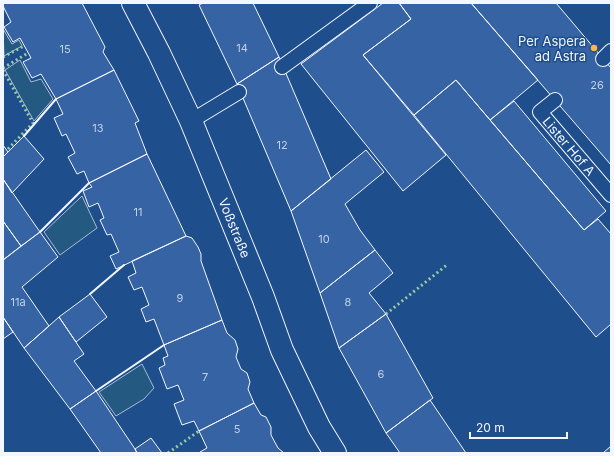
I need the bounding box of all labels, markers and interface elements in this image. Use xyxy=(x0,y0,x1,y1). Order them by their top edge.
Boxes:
place label: Per Aspera ad Astra xyxy=(518,33,586,64)
house number: 14 xyxy=(236,41,248,55)
house number: 15 xyxy=(59,42,71,56)
marker: Per Aspera ad Astra xyxy=(589,43,599,53)
house number: 26 xyxy=(590,78,604,92)
street label: Lister Hof A xyxy=(539,113,599,179)
house number: 13 xyxy=(92,121,104,135)
house number: 12 xyxy=(276,138,288,152)
street label: Voßstraße xyxy=(215,196,254,260)
house number: 11 xyxy=(134,205,142,219)
house number: 10 xyxy=(318,232,330,246)
house number: 9 xyxy=(177,291,184,305)
house number: 11a xyxy=(10,295,26,309)
house number: 8 xyxy=(345,295,352,309)
house number: 6 xyxy=(378,367,385,381)
house number: 7 xyxy=(202,370,208,384)
scale bar xyxy=(470,414,567,440)
text: 20 m xyxy=(476,420,505,435)
house number: 5 xyxy=(234,422,241,436)

